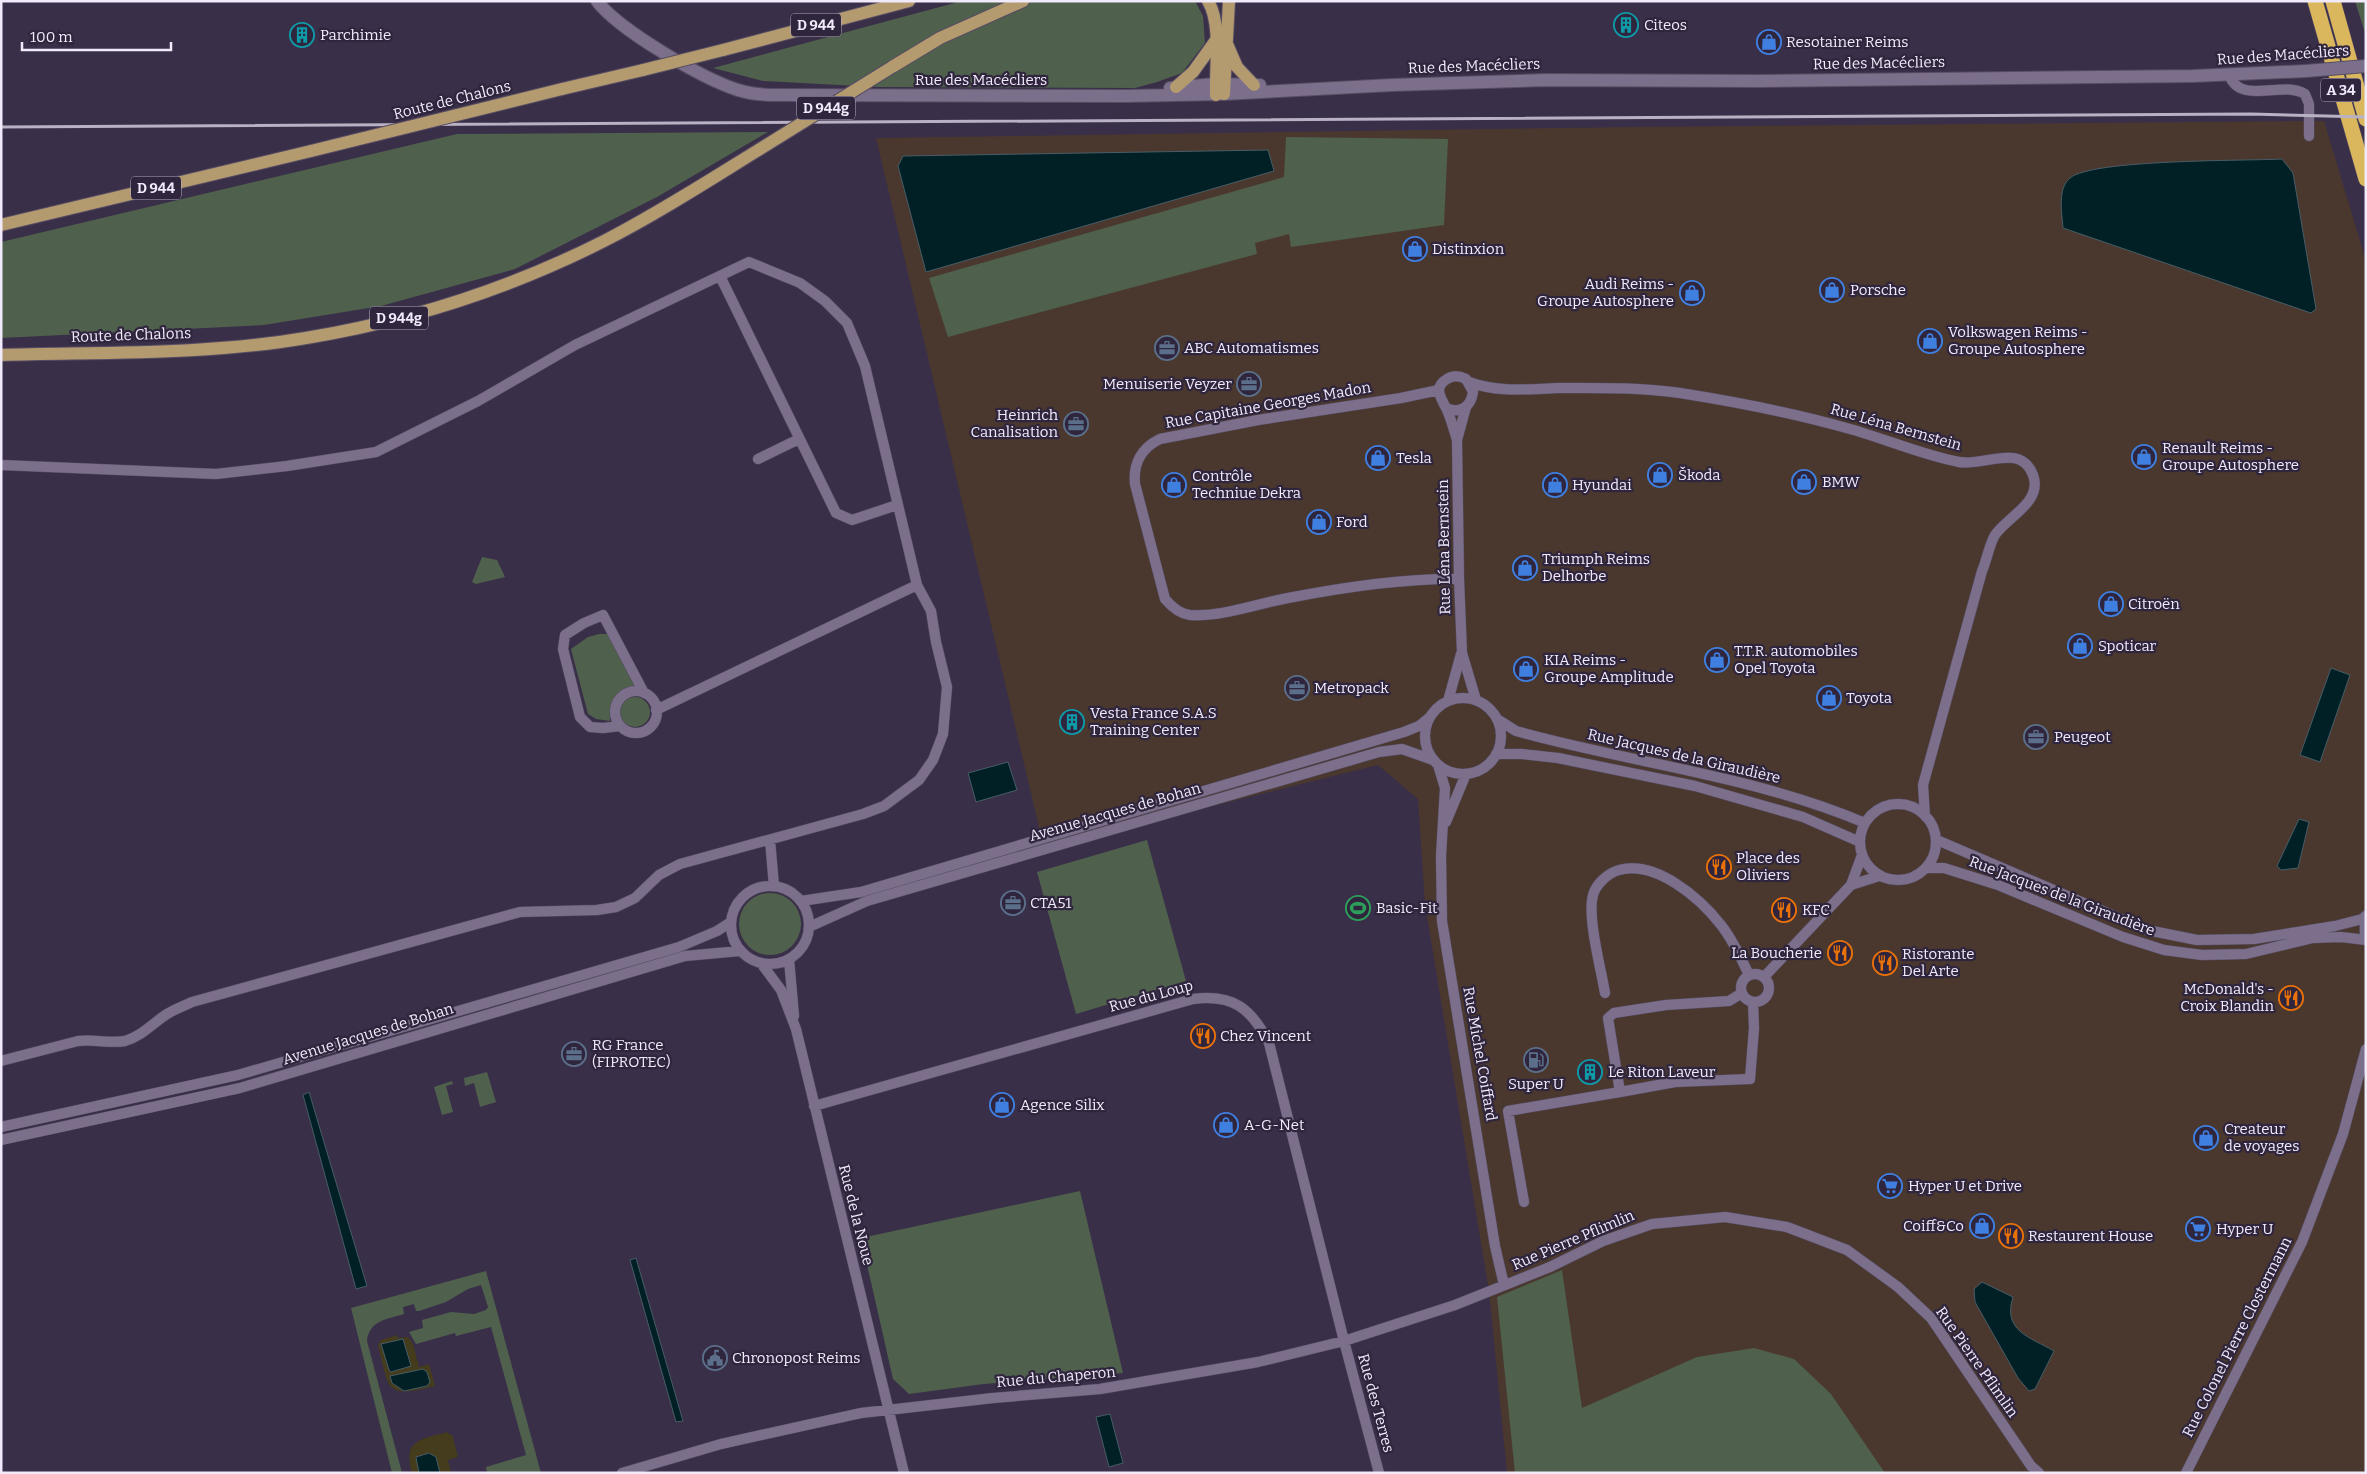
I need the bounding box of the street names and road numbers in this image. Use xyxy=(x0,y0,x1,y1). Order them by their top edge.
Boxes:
road number: D 944 xyxy=(791,14,841,36)
street label: Rue des Macécliers xyxy=(2216,41,2350,69)
street label: Rue des Macécliers xyxy=(1813,53,1945,73)
street label: Rue des Macécliers xyxy=(1408,55,1540,77)
street label: Rue des Macécliers xyxy=(915,71,1047,89)
street label: Route de Chalons xyxy=(391,77,513,123)
road number: A 34 xyxy=(2321,78,2361,102)
road number: D 944g xyxy=(797,96,855,120)
road number: D 944 xyxy=(131,177,181,200)
road number: D 944g xyxy=(370,306,428,330)
street label: Route de Chalons xyxy=(71,324,191,346)
street label: Rue Capitaine Georges Madon xyxy=(1164,378,1373,432)
street label: Rue Léna Bernstein xyxy=(1828,400,1964,454)
street label: Rue Léna Bernstein xyxy=(1434,479,1454,615)
street label: Rue Jacques de la Giraudière xyxy=(1586,725,1782,787)
street label: Avenue Jacques de Bohan xyxy=(1027,779,1203,845)
street label: Rue Jacques de la Giraudière xyxy=(1967,852,2157,940)
street label: Rue du Loup xyxy=(1107,976,1195,1016)
street label: Rue Michel Coiffard xyxy=(1459,985,1501,1123)
street label: Avenue Jacques de Bohan xyxy=(280,999,456,1069)
street label: Rue de la Noue xyxy=(835,1163,877,1267)
street label: Rue Pierre Pflimlin xyxy=(1509,1206,1637,1274)
street label: Rue Colonel Pierre Clostermann xyxy=(2179,1234,2296,1440)
street label: Rue Pierre Pflimlin xyxy=(1932,1303,2022,1421)
street label: Rue des Terres xyxy=(1354,1352,1398,1454)
street label: Rue du Chaperon xyxy=(996,1363,1117,1391)

